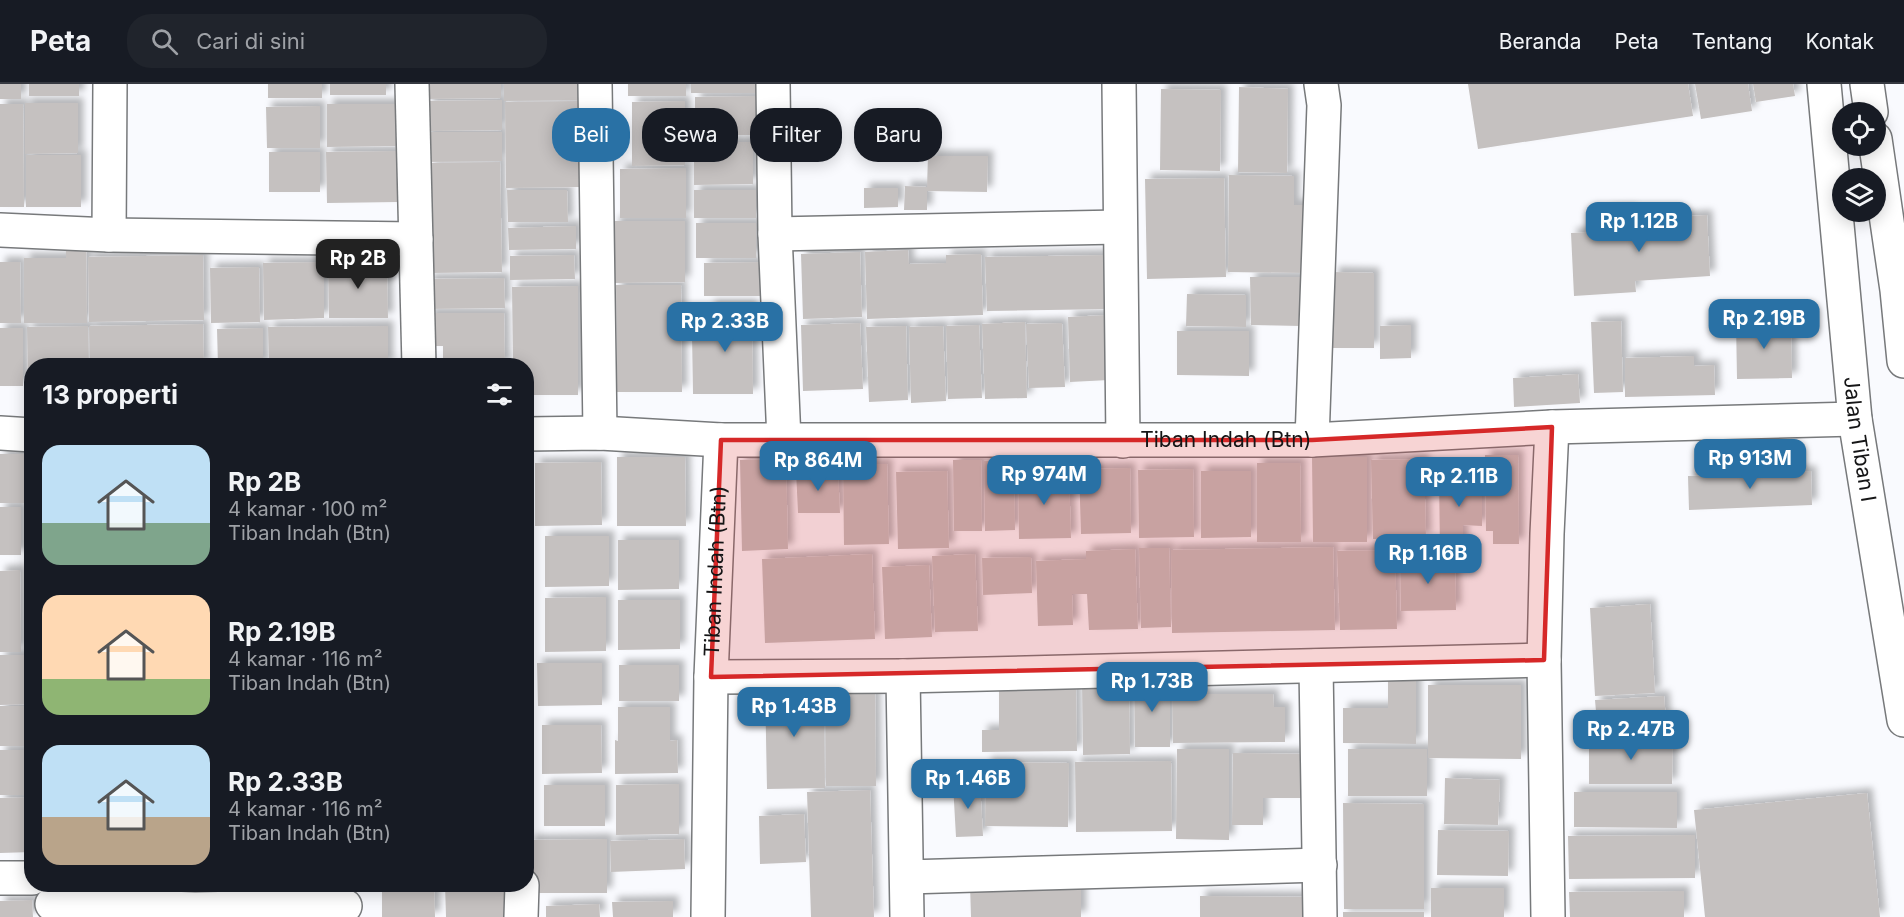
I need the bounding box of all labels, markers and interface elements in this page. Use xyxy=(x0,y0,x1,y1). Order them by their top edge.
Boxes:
search box xyxy=(127,14,547,68)
text: Peta xyxy=(30,24,91,58)
icon: search xyxy=(148,25,181,58)
text: Cari di sini xyxy=(196,28,305,54)
text: Beranda xyxy=(1499,29,1581,54)
text: Peta xyxy=(1614,29,1659,54)
text: Tentang xyxy=(1692,29,1772,54)
text: Kontak xyxy=(1805,29,1874,54)
map controls xyxy=(1832,102,1886,222)
button: locate xyxy=(1832,102,1886,156)
chip: Beli xyxy=(552,108,630,162)
chip: Sewa xyxy=(642,108,738,162)
chip: Filter xyxy=(750,108,842,162)
chip: Baru xyxy=(854,108,942,162)
button: layers xyxy=(1832,168,1886,222)
pin: Rp 1.12B xyxy=(1577,202,1701,253)
text: Rp 1.12B xyxy=(1600,209,1678,233)
pin: Rp 2B xyxy=(316,239,400,290)
text: Rp 2B xyxy=(330,246,386,270)
pin: Rp 2.19B xyxy=(1702,299,1826,350)
pin: Rp 2.33B xyxy=(663,302,787,353)
text: Rp 2.19B xyxy=(1723,306,1805,330)
text: Rp 2.33B xyxy=(681,309,769,333)
street label: Jalan Tiban I xyxy=(1839,375,1881,504)
icon: filters xyxy=(483,378,516,411)
text: 13 properti xyxy=(42,379,178,410)
street label: Tiban Indah (Btn) xyxy=(1140,427,1311,452)
pin: Rp 913M xyxy=(1695,439,1805,490)
pin: Rp 864M xyxy=(763,441,873,492)
text: Rp 913M xyxy=(1708,446,1792,470)
text: Rp 864M xyxy=(774,448,862,472)
pin: Rp 974M xyxy=(989,455,1099,506)
pin: Rp 2.11B xyxy=(1397,457,1521,508)
text: Rp 974M xyxy=(1001,462,1087,486)
text: Rp 2.11B xyxy=(1420,464,1498,488)
text: Rp 2B xyxy=(228,466,301,497)
icon: home xyxy=(90,469,162,541)
street label: Tiban Indah (Btn) xyxy=(699,485,731,657)
text: 4 kamar · 100 m² xyxy=(228,497,387,521)
text: Tiban Indah (Btn) xyxy=(228,521,391,545)
pin: Rp 1.16B xyxy=(1366,534,1490,585)
text: Rp 1.16B xyxy=(1389,541,1467,565)
text: Rp 2.19B xyxy=(228,616,336,647)
icon: home xyxy=(90,619,162,691)
text: 4 kamar · 116 m² xyxy=(228,647,383,671)
pin: Rp 1.73B xyxy=(1090,662,1214,713)
text: Rp 1.73B xyxy=(1111,669,1193,693)
text: Tiban Indah (Btn) xyxy=(228,671,391,695)
pin: Rp 1.43B xyxy=(732,687,856,738)
text: Rp 1.43B xyxy=(751,694,837,718)
pin: Rp 2.47B xyxy=(1569,710,1693,761)
text: Rp 2.47B xyxy=(1587,717,1675,741)
pin: Rp 1.46B xyxy=(906,759,1030,810)
text: Rp 2.33B xyxy=(228,766,343,797)
text: Rp 1.46B xyxy=(925,766,1011,790)
icon: home xyxy=(90,769,162,841)
text: 4 kamar · 116 m² xyxy=(228,797,383,821)
text: Tiban Indah (Btn) xyxy=(228,821,391,845)

